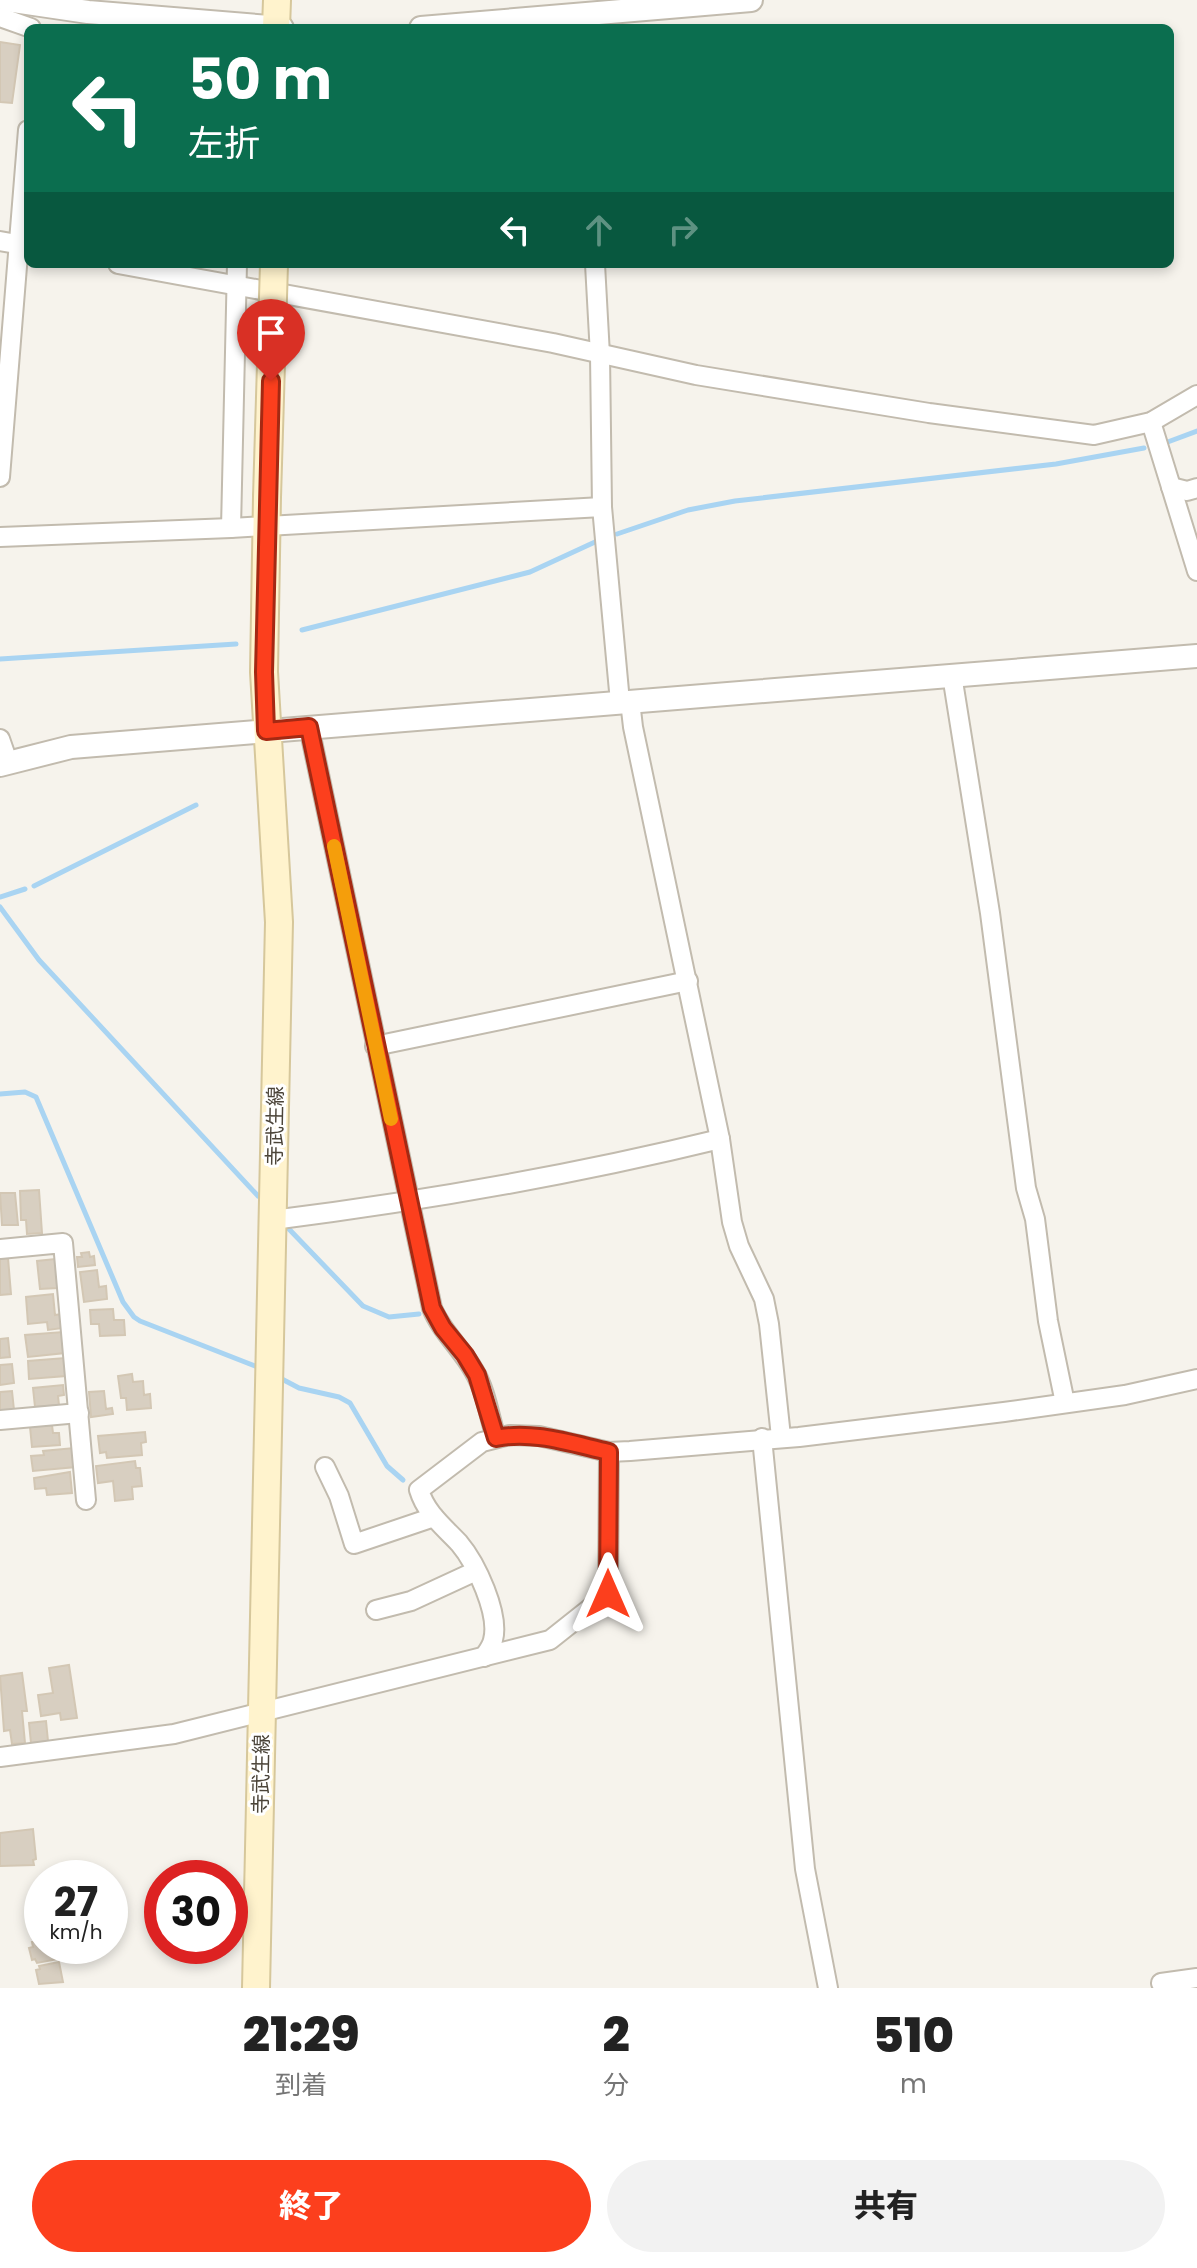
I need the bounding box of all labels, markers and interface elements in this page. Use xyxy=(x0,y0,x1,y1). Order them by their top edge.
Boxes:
text: 50 m xyxy=(188,40,332,119)
icon: left xyxy=(56,56,160,160)
text: 左折 xyxy=(188,118,260,169)
icon: left xyxy=(493,208,537,252)
icon: ahead xyxy=(577,208,621,252)
icon: right xyxy=(661,208,705,252)
pin xyxy=(237,299,305,381)
icon: arrive xyxy=(249,311,293,355)
street label: 寺武生線 xyxy=(260,1086,290,1166)
position arrow xyxy=(566,1552,650,1636)
street label: 寺武生線 xyxy=(246,1734,276,1814)
speed limit sign: 30 xyxy=(144,1860,248,1964)
text: 27 xyxy=(54,1874,98,1930)
text: km/h xyxy=(49,1918,103,1946)
text: 21:29 xyxy=(243,2001,360,2068)
text: 2 xyxy=(602,2001,630,2068)
text: 510 xyxy=(873,2002,954,2069)
text: m xyxy=(900,2066,927,2102)
text: 到着 xyxy=(275,2067,327,2103)
text: 分 xyxy=(603,2067,629,2103)
button: 終了 xyxy=(32,2160,591,2252)
button: 共有 xyxy=(607,2160,1165,2252)

